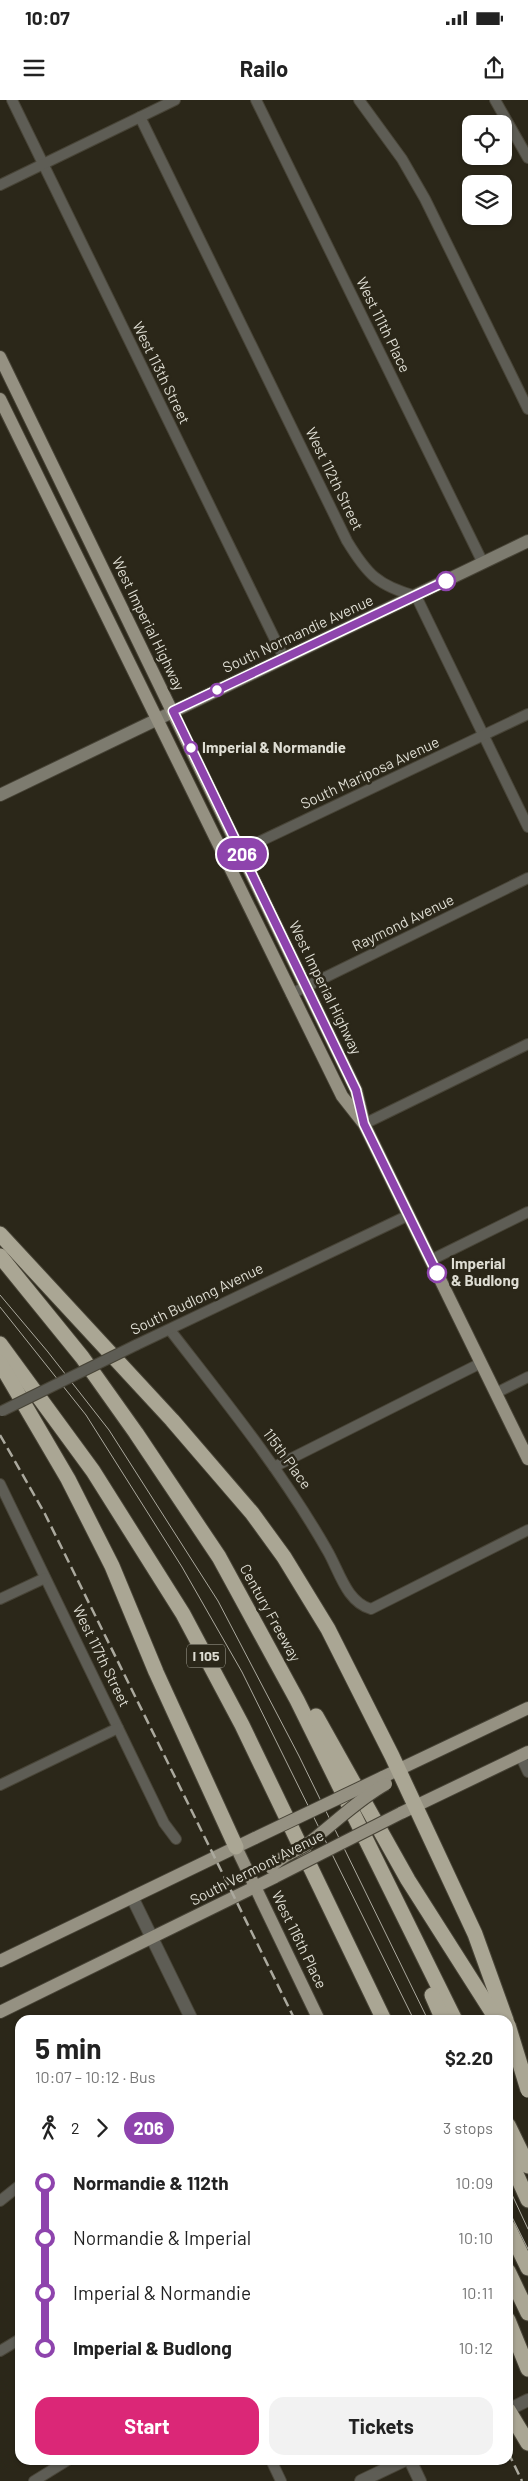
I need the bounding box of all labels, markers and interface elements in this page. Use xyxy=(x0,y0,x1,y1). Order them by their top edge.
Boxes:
text: 10:07 xyxy=(25,6,70,29)
icon: menu xyxy=(20,54,48,82)
icon: share xyxy=(480,54,508,82)
text: Railo xyxy=(240,55,288,81)
map controls xyxy=(462,115,512,225)
button: locate xyxy=(462,115,512,165)
button: layers xyxy=(462,175,512,225)
street label: West 111th Place xyxy=(353,274,415,375)
street label: West 113th Street xyxy=(129,318,194,427)
street label: West 112th Street xyxy=(302,424,368,533)
street label: West Imperial Highway xyxy=(109,554,189,693)
unlabelled marker xyxy=(436,571,456,591)
street label: South Normandie Avenue xyxy=(219,590,376,676)
unlabelled marker xyxy=(210,683,224,697)
street label: South Mariposa Avenue xyxy=(297,732,442,812)
place label: Imperial & Normandie xyxy=(202,738,346,756)
marker: Imperial & Normandie xyxy=(184,741,198,755)
line badge: 206 xyxy=(213,838,271,870)
text: 206 xyxy=(227,843,257,865)
street label: Raymond Avenue xyxy=(349,890,456,955)
street label: West Imperial Highway xyxy=(286,918,366,1057)
place label: Imperial & Budlong xyxy=(451,1254,519,1289)
street label: South Budlong Avenue xyxy=(127,1258,266,1338)
marker: Imperial & Budlong xyxy=(427,1263,447,1283)
street label: 115th Place xyxy=(260,1425,316,1492)
street label: Century Freeway xyxy=(237,1560,305,1665)
street label: West 117th Street xyxy=(69,1602,134,1709)
road number: I 105 xyxy=(187,1644,225,1668)
street label: South Vermont Avenue xyxy=(187,1826,326,1909)
street label: West 116th Place xyxy=(268,1888,331,1991)
text: 5 min xyxy=(35,2031,102,2065)
text: $2.20 xyxy=(445,2046,493,2069)
text: 10:07 – 10:12 · Bus xyxy=(35,2067,155,2086)
icon: walk xyxy=(35,2114,63,2142)
icon: forward xyxy=(88,2114,116,2142)
text: 206 xyxy=(134,2117,164,2139)
text: 2 xyxy=(71,2118,80,2137)
text: 3 stops xyxy=(443,2118,493,2137)
text: Normandie & 112th xyxy=(73,2171,229,2194)
text: 10:09 xyxy=(456,2173,493,2192)
text: Normandie & Imperial xyxy=(73,2226,251,2249)
text: 10:10 xyxy=(458,2228,493,2247)
text: Imperial & Normandie xyxy=(73,2281,251,2304)
text: 10:11 xyxy=(462,2283,493,2302)
text: Imperial & Budlong xyxy=(73,2336,232,2359)
text: 10:12 xyxy=(459,2338,493,2357)
button: Start xyxy=(35,2397,259,2455)
button: Tickets xyxy=(269,2397,493,2455)

